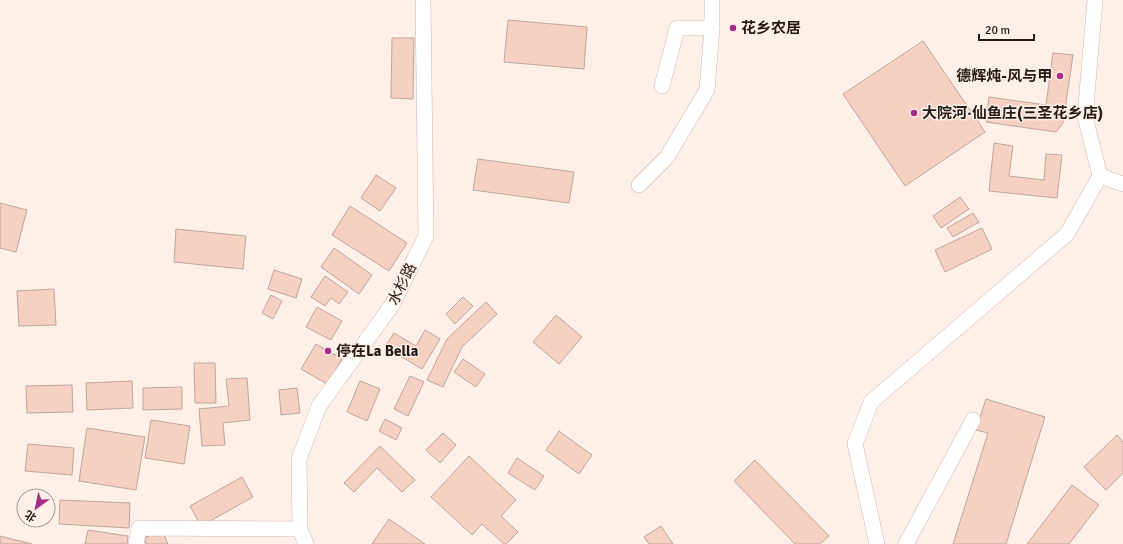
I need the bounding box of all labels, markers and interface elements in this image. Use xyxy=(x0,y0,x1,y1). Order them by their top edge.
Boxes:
scale bar xyxy=(979,16,1034,42)
place label: 花乡农居 xyxy=(741,19,801,37)
marker: 花乡农居 xyxy=(728,23,738,33)
text: 20 m xyxy=(985,23,1010,38)
place label: 德辉炖-风与甲 xyxy=(956,67,1052,85)
marker: 德辉炖-风与甲 xyxy=(1055,71,1065,81)
place label: 大院河·仙鱼庄(三圣花乡店) xyxy=(922,104,1103,122)
marker: 大院河·仙鱼庄(三圣花乡店) xyxy=(909,108,919,118)
street label: 水杉路 xyxy=(384,260,420,308)
place label: 停在La Bella xyxy=(336,342,419,360)
marker: 停在La Bella xyxy=(323,346,333,356)
north arrow xyxy=(16,488,56,528)
text: 北 xyxy=(23,508,39,524)

